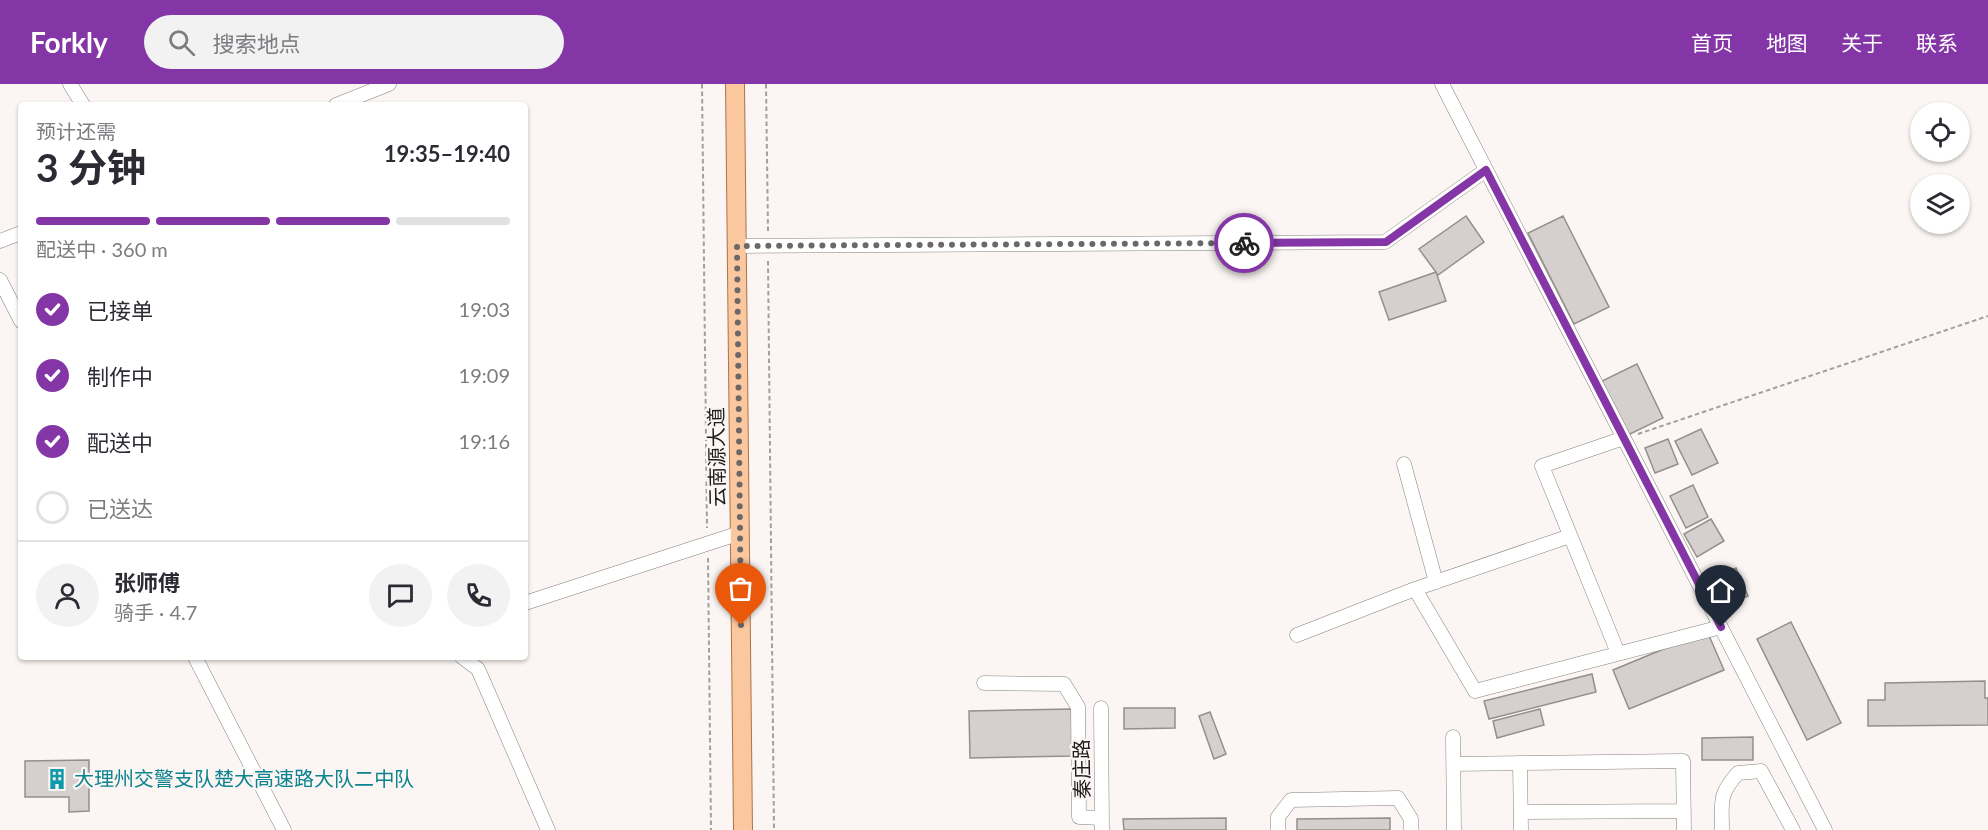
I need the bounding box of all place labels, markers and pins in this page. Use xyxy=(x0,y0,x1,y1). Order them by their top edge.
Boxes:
pin xyxy=(715,563,766,625)
pin xyxy=(1695,565,1746,627)
place label: 大理州交警支队楚大高速路大队二中队 xyxy=(74,766,414,790)
building icon: 大理州交警支队楚大高速路大队二中队 xyxy=(45,767,69,791)

